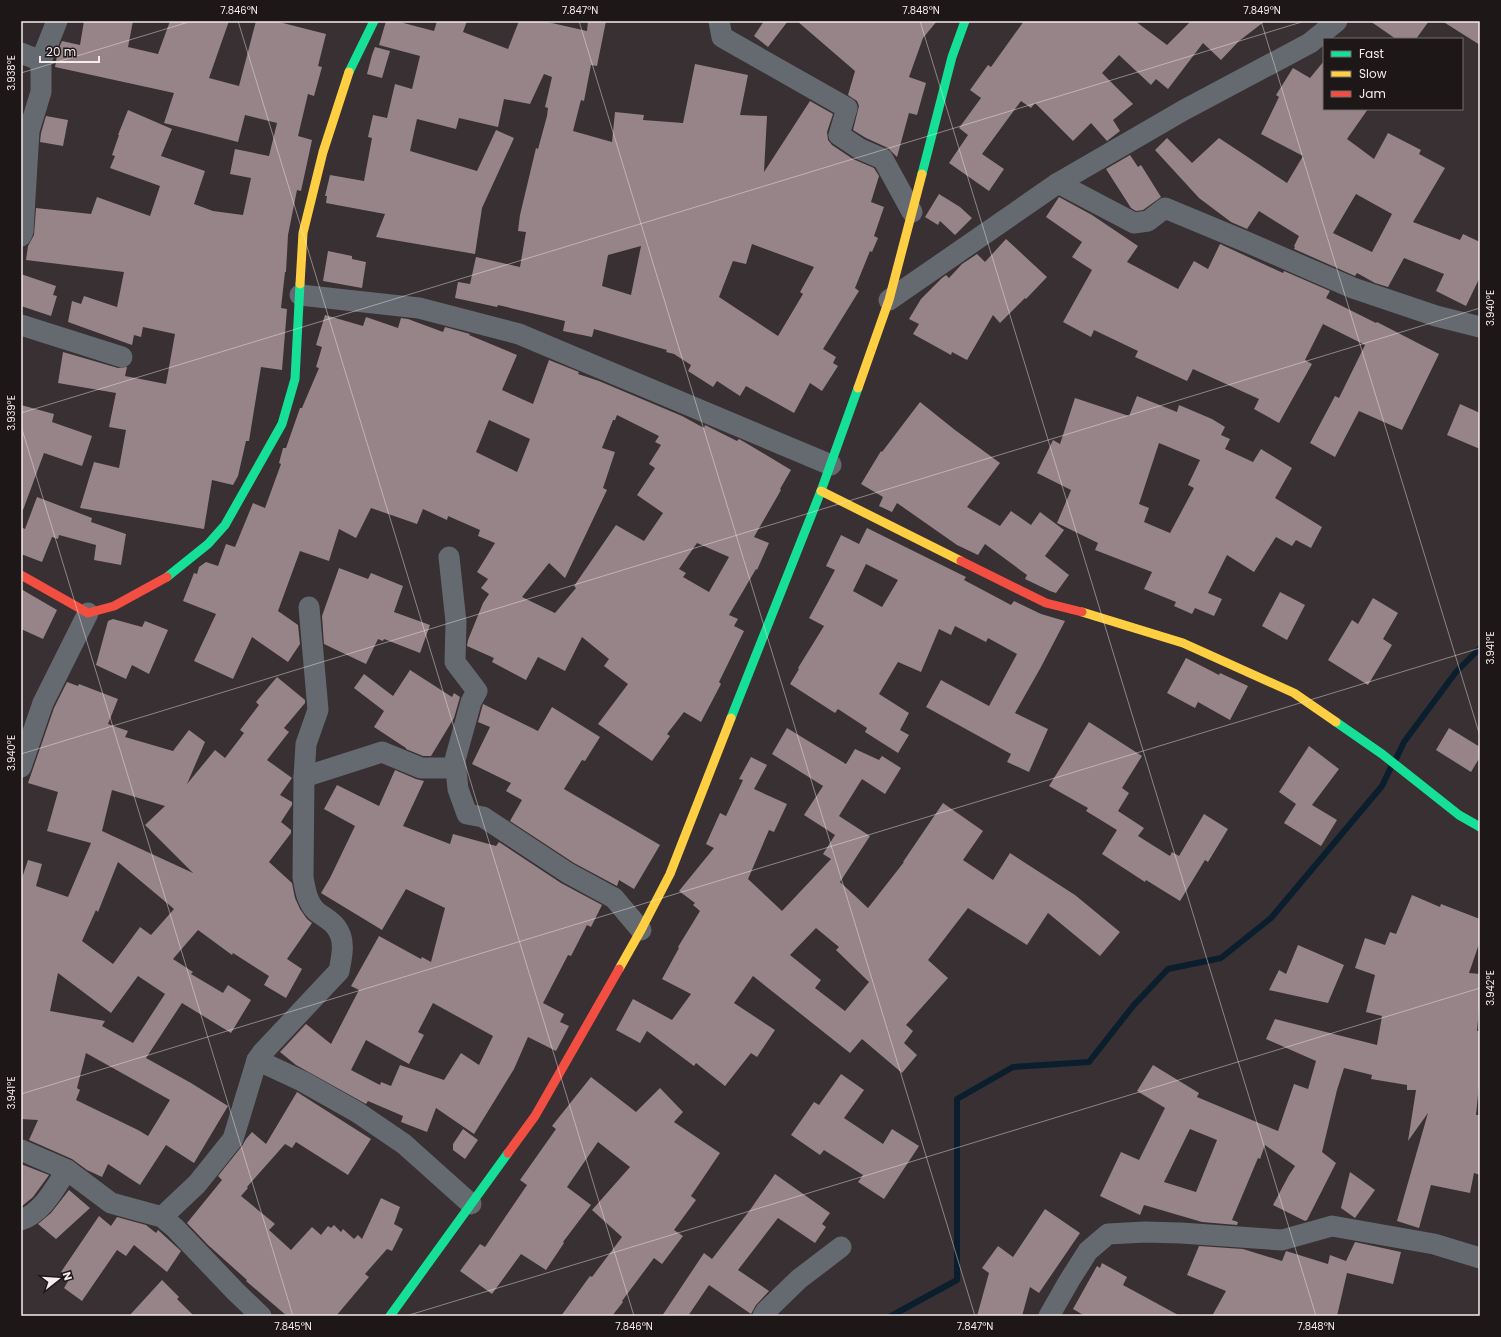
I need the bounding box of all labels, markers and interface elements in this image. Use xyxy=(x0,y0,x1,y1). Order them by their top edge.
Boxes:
text: 7.846°N xyxy=(220,3,258,18)
text: 7.847°N xyxy=(562,3,598,18)
text: 7.848°N xyxy=(902,3,940,18)
text: 7.849°N xyxy=(1243,3,1281,18)
scale bar xyxy=(40,38,99,64)
legend xyxy=(1323,38,1463,110)
text: 20 m xyxy=(46,43,76,60)
text: Fast xyxy=(1359,45,1384,62)
text: 3.938°E xyxy=(4,55,19,91)
text: Slow xyxy=(1359,65,1387,82)
text: Jam xyxy=(1359,85,1386,102)
text: 3.940°E xyxy=(1483,290,1498,326)
text: 3.939°E xyxy=(4,395,19,431)
text: 3.941°E xyxy=(1483,631,1498,665)
text: 3.940°E xyxy=(4,735,19,771)
text: 3.942°E xyxy=(1483,970,1498,1006)
text: 3.941°E xyxy=(4,1076,19,1110)
north arrow xyxy=(38,1259,78,1299)
text: N xyxy=(59,1270,76,1282)
text: 7.845°N xyxy=(274,1319,312,1334)
text: 7.846°N xyxy=(615,1319,653,1334)
text: 7.847°N xyxy=(957,1319,993,1334)
text: 7.848°N xyxy=(1297,1319,1335,1334)

